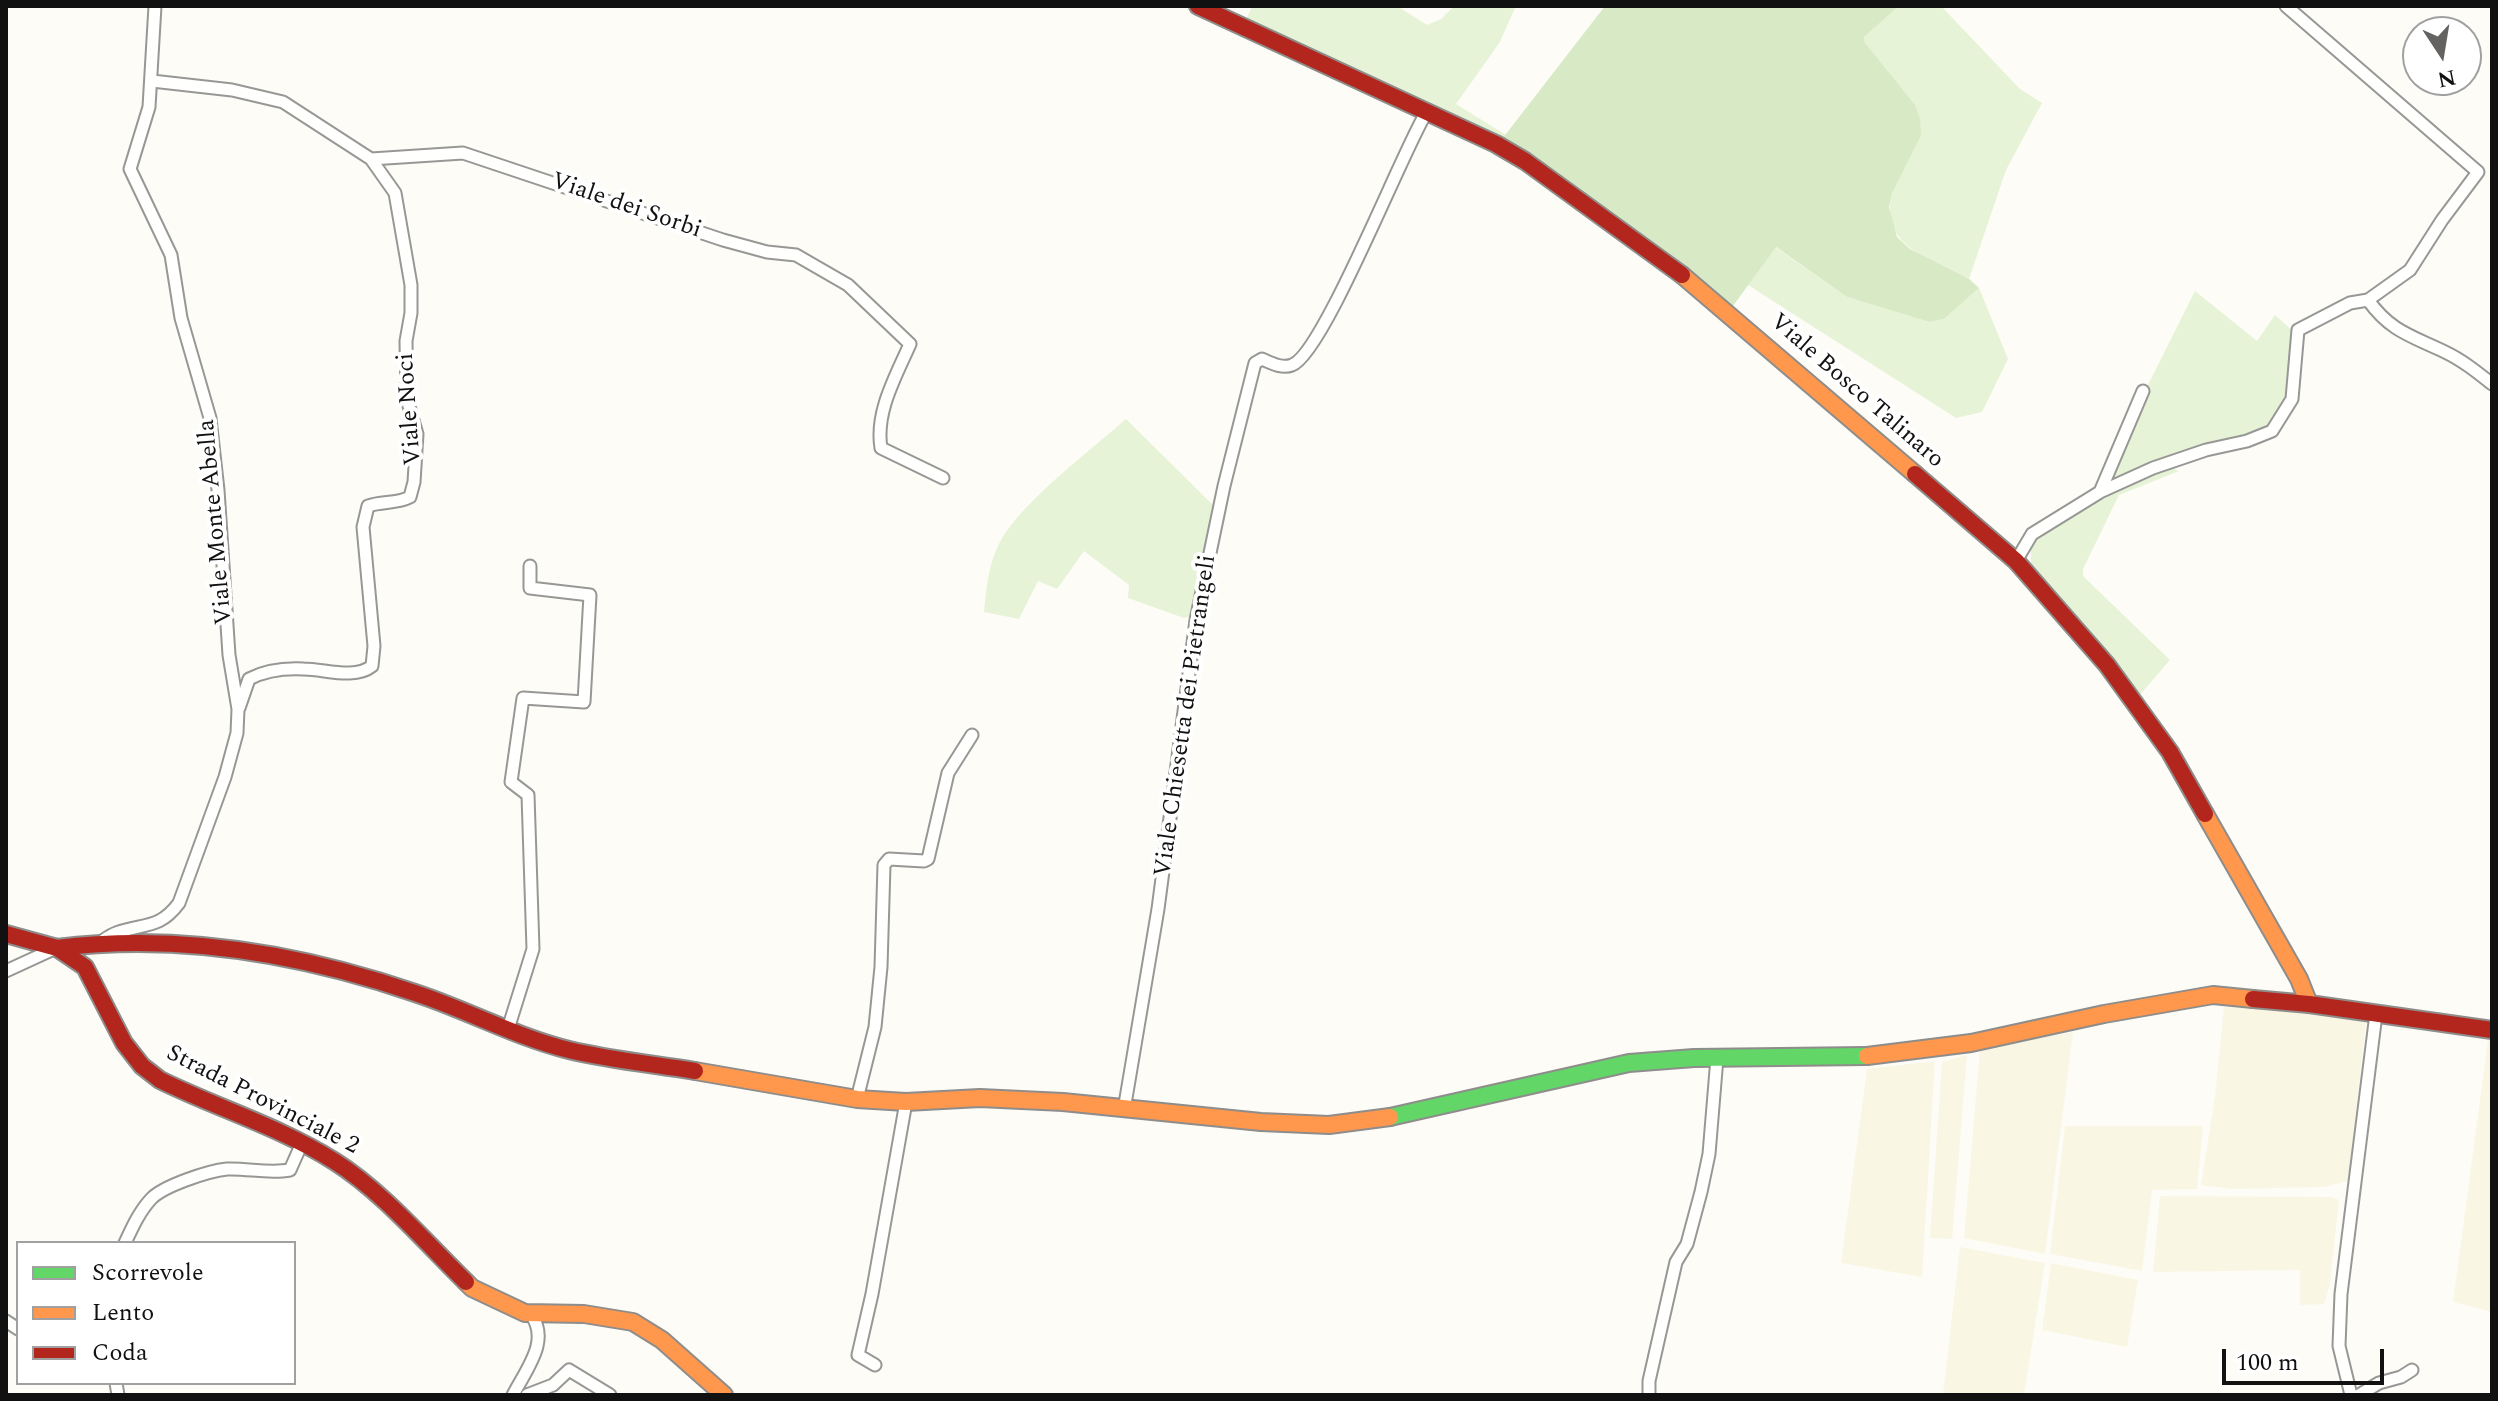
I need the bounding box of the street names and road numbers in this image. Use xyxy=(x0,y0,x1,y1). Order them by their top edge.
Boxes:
street label: Viale dei Sorbi xyxy=(547,168,705,246)
street label: Viale Bosco Talinaro xyxy=(1763,309,1949,475)
street label: Viale Noci xyxy=(393,352,429,466)
street label: Viale Monte Abella xyxy=(194,418,240,626)
street label: Viale Chiesetta dei Pietrangeli xyxy=(1150,553,1224,879)
street label: Strada Provinciale 2 xyxy=(161,1040,363,1162)

